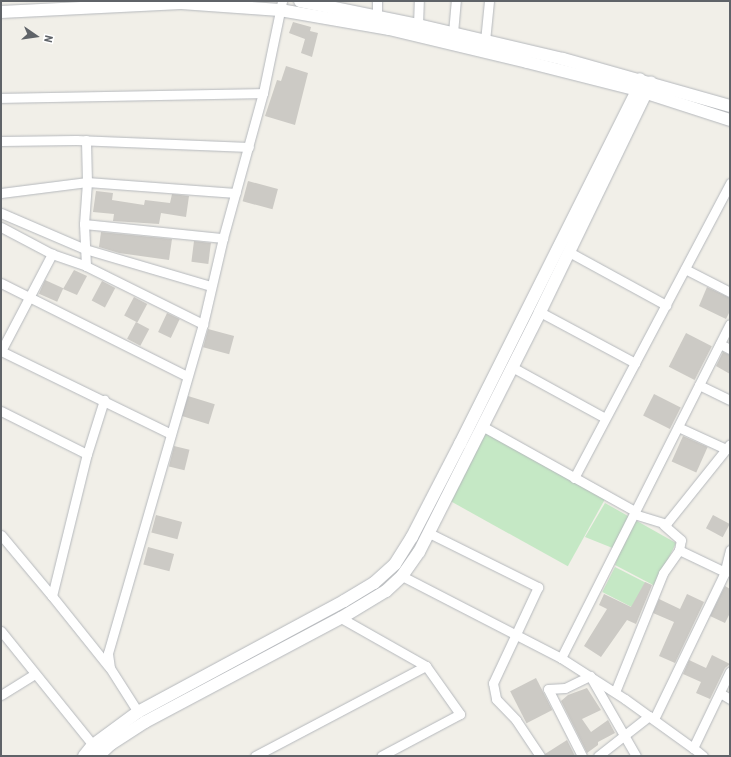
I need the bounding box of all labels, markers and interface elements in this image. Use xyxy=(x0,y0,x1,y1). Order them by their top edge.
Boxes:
north arrow xyxy=(16,16,56,56)
text: N xyxy=(41,34,55,44)

